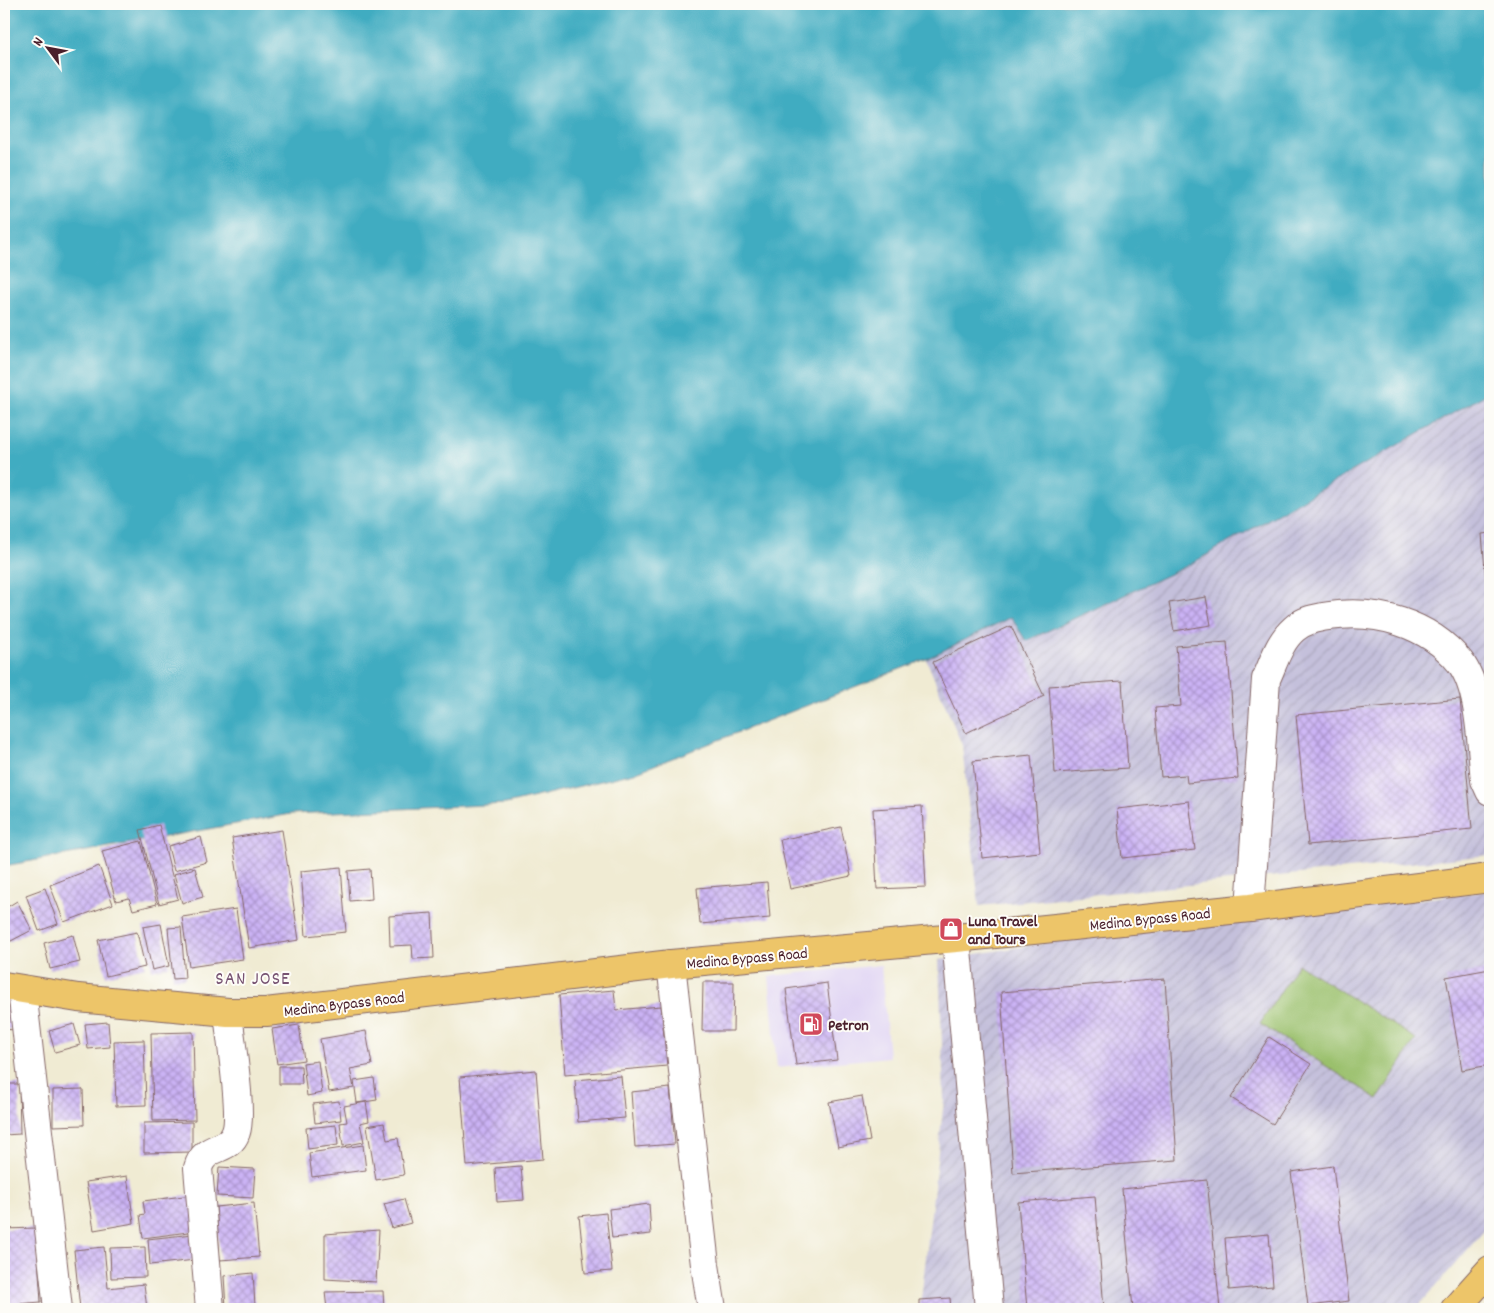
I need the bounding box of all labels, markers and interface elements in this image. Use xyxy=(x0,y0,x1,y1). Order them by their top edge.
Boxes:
north arrow xyxy=(22,22,72,72)
text: N xyxy=(28,34,49,50)
street label: Medina Bypass Road xyxy=(1089,903,1212,938)
place label: Luna Travel and Tours xyxy=(968,911,1038,952)
shop icon: Luna Travel and Tours xyxy=(938,916,964,942)
street label: Medina Bypass Road xyxy=(686,943,809,976)
district label: SAN JOSE xyxy=(215,967,291,994)
street label: Medina Bypass Road xyxy=(283,987,406,1024)
fuel station icon: Petron xyxy=(798,1011,824,1037)
place label: Petron xyxy=(828,1015,869,1038)

